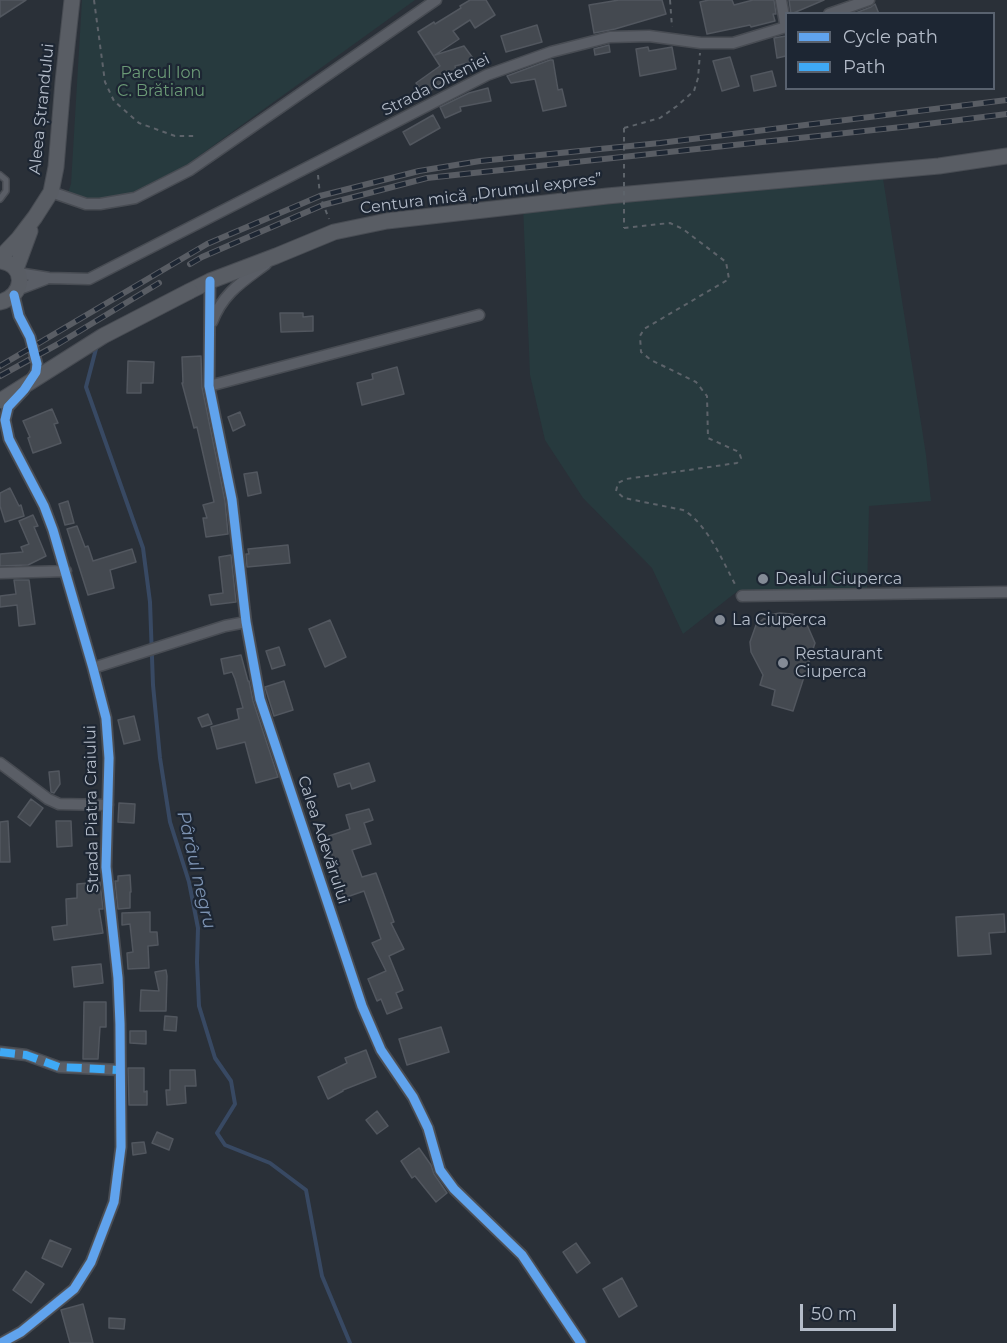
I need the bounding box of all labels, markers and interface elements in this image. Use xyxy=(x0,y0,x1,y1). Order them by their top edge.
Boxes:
legend xyxy=(785,12,995,90)
text: Cycle path xyxy=(843,26,938,48)
street label: Aleea Ștrandului xyxy=(26,42,58,176)
street label: Strada Olteniei xyxy=(379,50,493,120)
text: Path xyxy=(843,56,886,78)
park label: Parcul Ion C. Brătianu xyxy=(117,63,205,101)
street label: Centura mică „Drumul expres” xyxy=(359,170,603,218)
place label: Dealul Ciuperca xyxy=(775,569,902,589)
marker: Dealul Ciuperca xyxy=(756,572,770,586)
place label: La Ciuperca xyxy=(732,610,827,630)
marker: La Ciuperca xyxy=(713,613,727,627)
place label: Restaurant Ciuperca xyxy=(795,644,883,682)
marker: Restaurant Ciuperca xyxy=(776,656,790,670)
street label: Strada Piatra Craiului xyxy=(81,725,103,893)
street label: Calea Adevărului xyxy=(293,773,353,907)
water label: Pârâul negru xyxy=(172,809,220,931)
scale bar xyxy=(803,1292,899,1330)
text: 50 m xyxy=(811,1303,857,1325)

